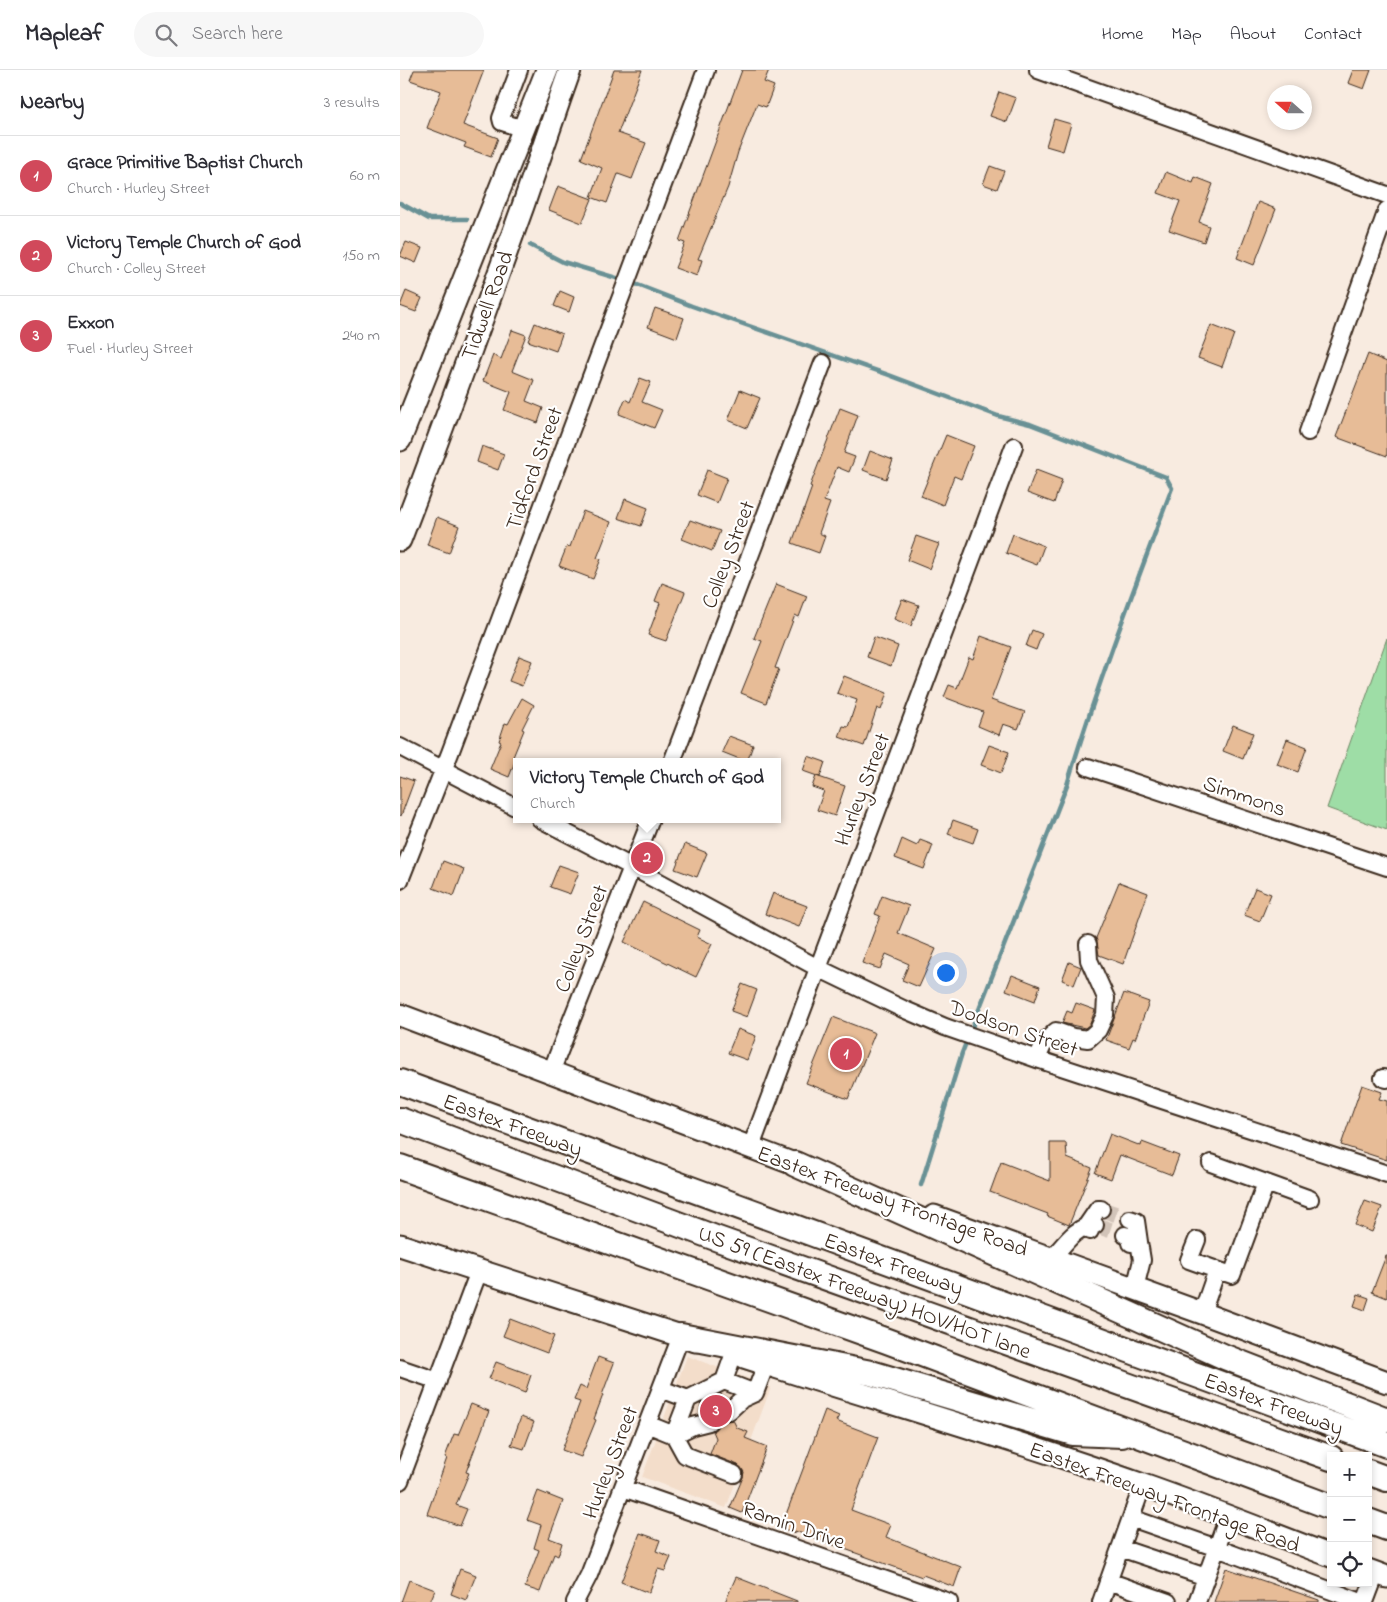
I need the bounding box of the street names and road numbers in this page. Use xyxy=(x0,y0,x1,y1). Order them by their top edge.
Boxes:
street label: Tidwell Road xyxy=(454,247,523,365)
street label: Tidford Street xyxy=(499,402,573,535)
street label: Colley Street xyxy=(695,496,766,614)
street label: Hurley Street xyxy=(828,728,901,852)
street label: Simmons xyxy=(1198,769,1290,827)
street label: Colley Street xyxy=(548,880,619,998)
street label: Dodson Street xyxy=(943,993,1082,1067)
street label: Eastex Freeway xyxy=(437,1087,586,1168)
street label: Eastex Freeway Frontage Road xyxy=(752,1139,1032,1268)
street label: US 59 (Eastex Freeway) HOV/HOT lane xyxy=(693,1219,1035,1370)
street label: Eastex Freeway xyxy=(818,1226,967,1307)
street label: Eastex Freeway xyxy=(1198,1366,1347,1447)
street label: Hurley Street xyxy=(576,1401,649,1525)
street label: Eastex Freeway Frontage Road xyxy=(1024,1435,1304,1564)
street label: Ramin Drive xyxy=(737,1494,849,1559)

